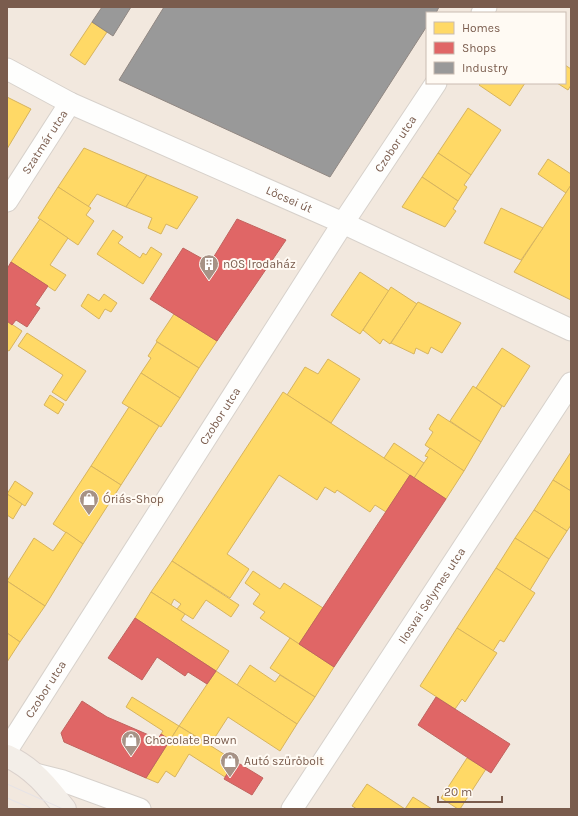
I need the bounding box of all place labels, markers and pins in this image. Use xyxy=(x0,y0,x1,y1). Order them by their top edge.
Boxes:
building icon: nOS Irodaház xyxy=(198,253,220,281)
place label: nOS Irodaház xyxy=(223,257,296,271)
shop icon: Óriás-Shop xyxy=(78,488,100,516)
place label: Óriás-Shop xyxy=(103,491,164,506)
shop icon: Chocolate Brown xyxy=(120,729,142,757)
place label: Chocolate Brown xyxy=(145,733,237,747)
shop icon: Autó szűrőbolt xyxy=(219,750,241,778)
place label: Autó szűrőbolt xyxy=(244,754,324,768)

